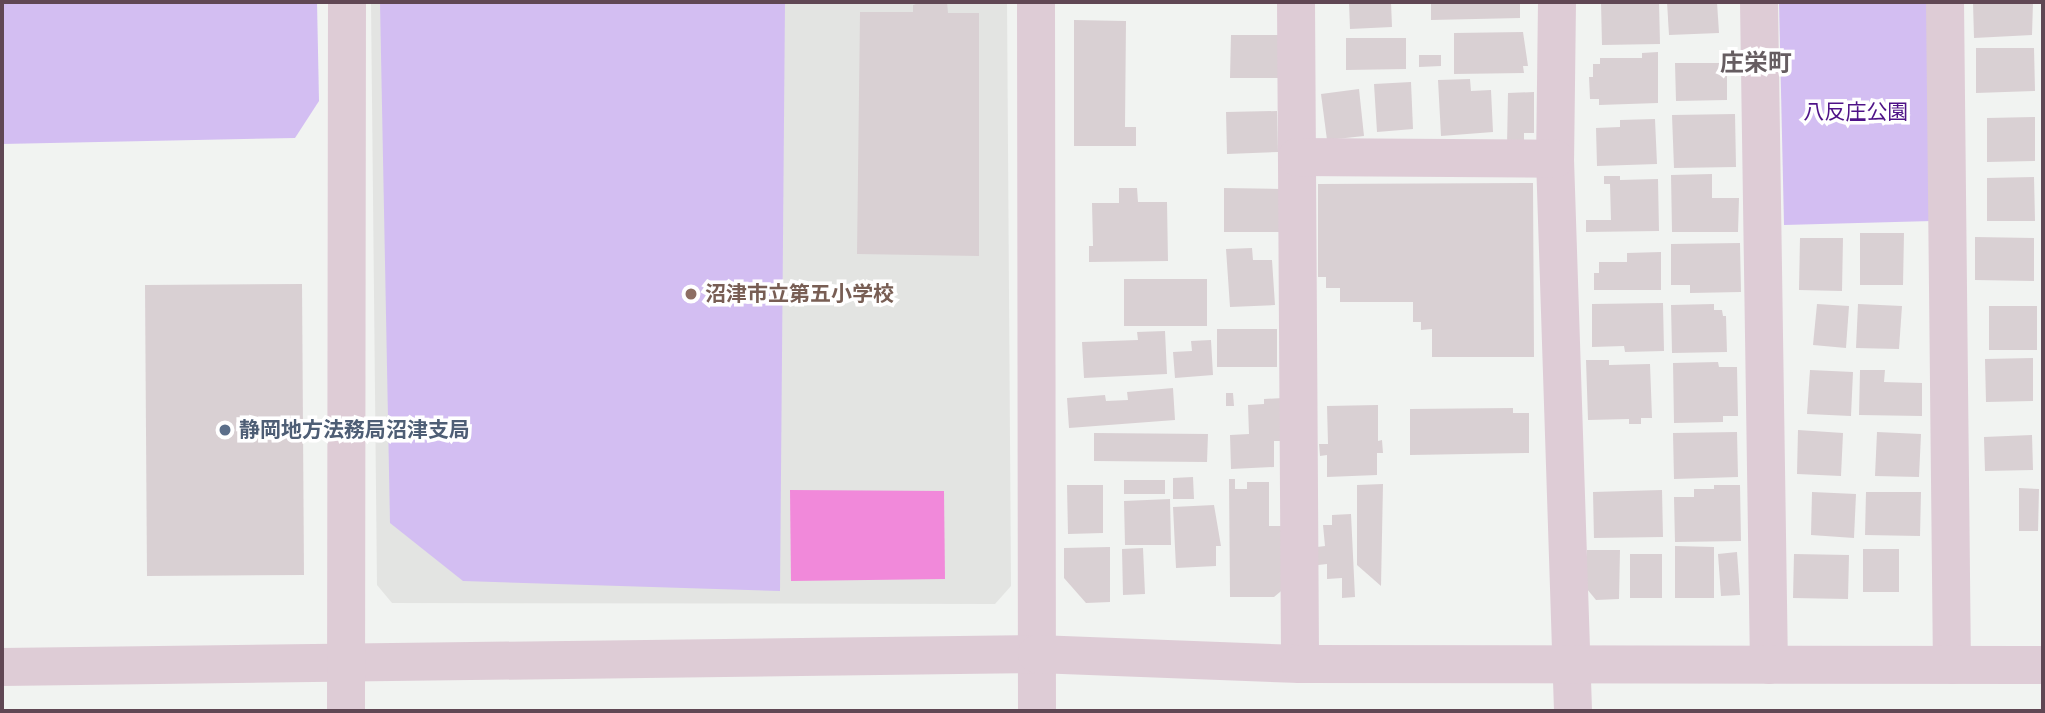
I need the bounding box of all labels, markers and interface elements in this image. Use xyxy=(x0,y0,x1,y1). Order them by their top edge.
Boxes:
district label: 庄栄町 xyxy=(1720,49,1792,77)
park label: 八反庄公園 xyxy=(1804,99,1908,125)
place label: 沼津市立第五小学校 xyxy=(705,281,894,307)
marker: 沼津市立第五小学校 xyxy=(683,286,699,302)
place label: 静岡地方法務局沼津支局 xyxy=(239,417,470,443)
marker: 静岡地方法務局沼津支局 xyxy=(217,422,233,438)

